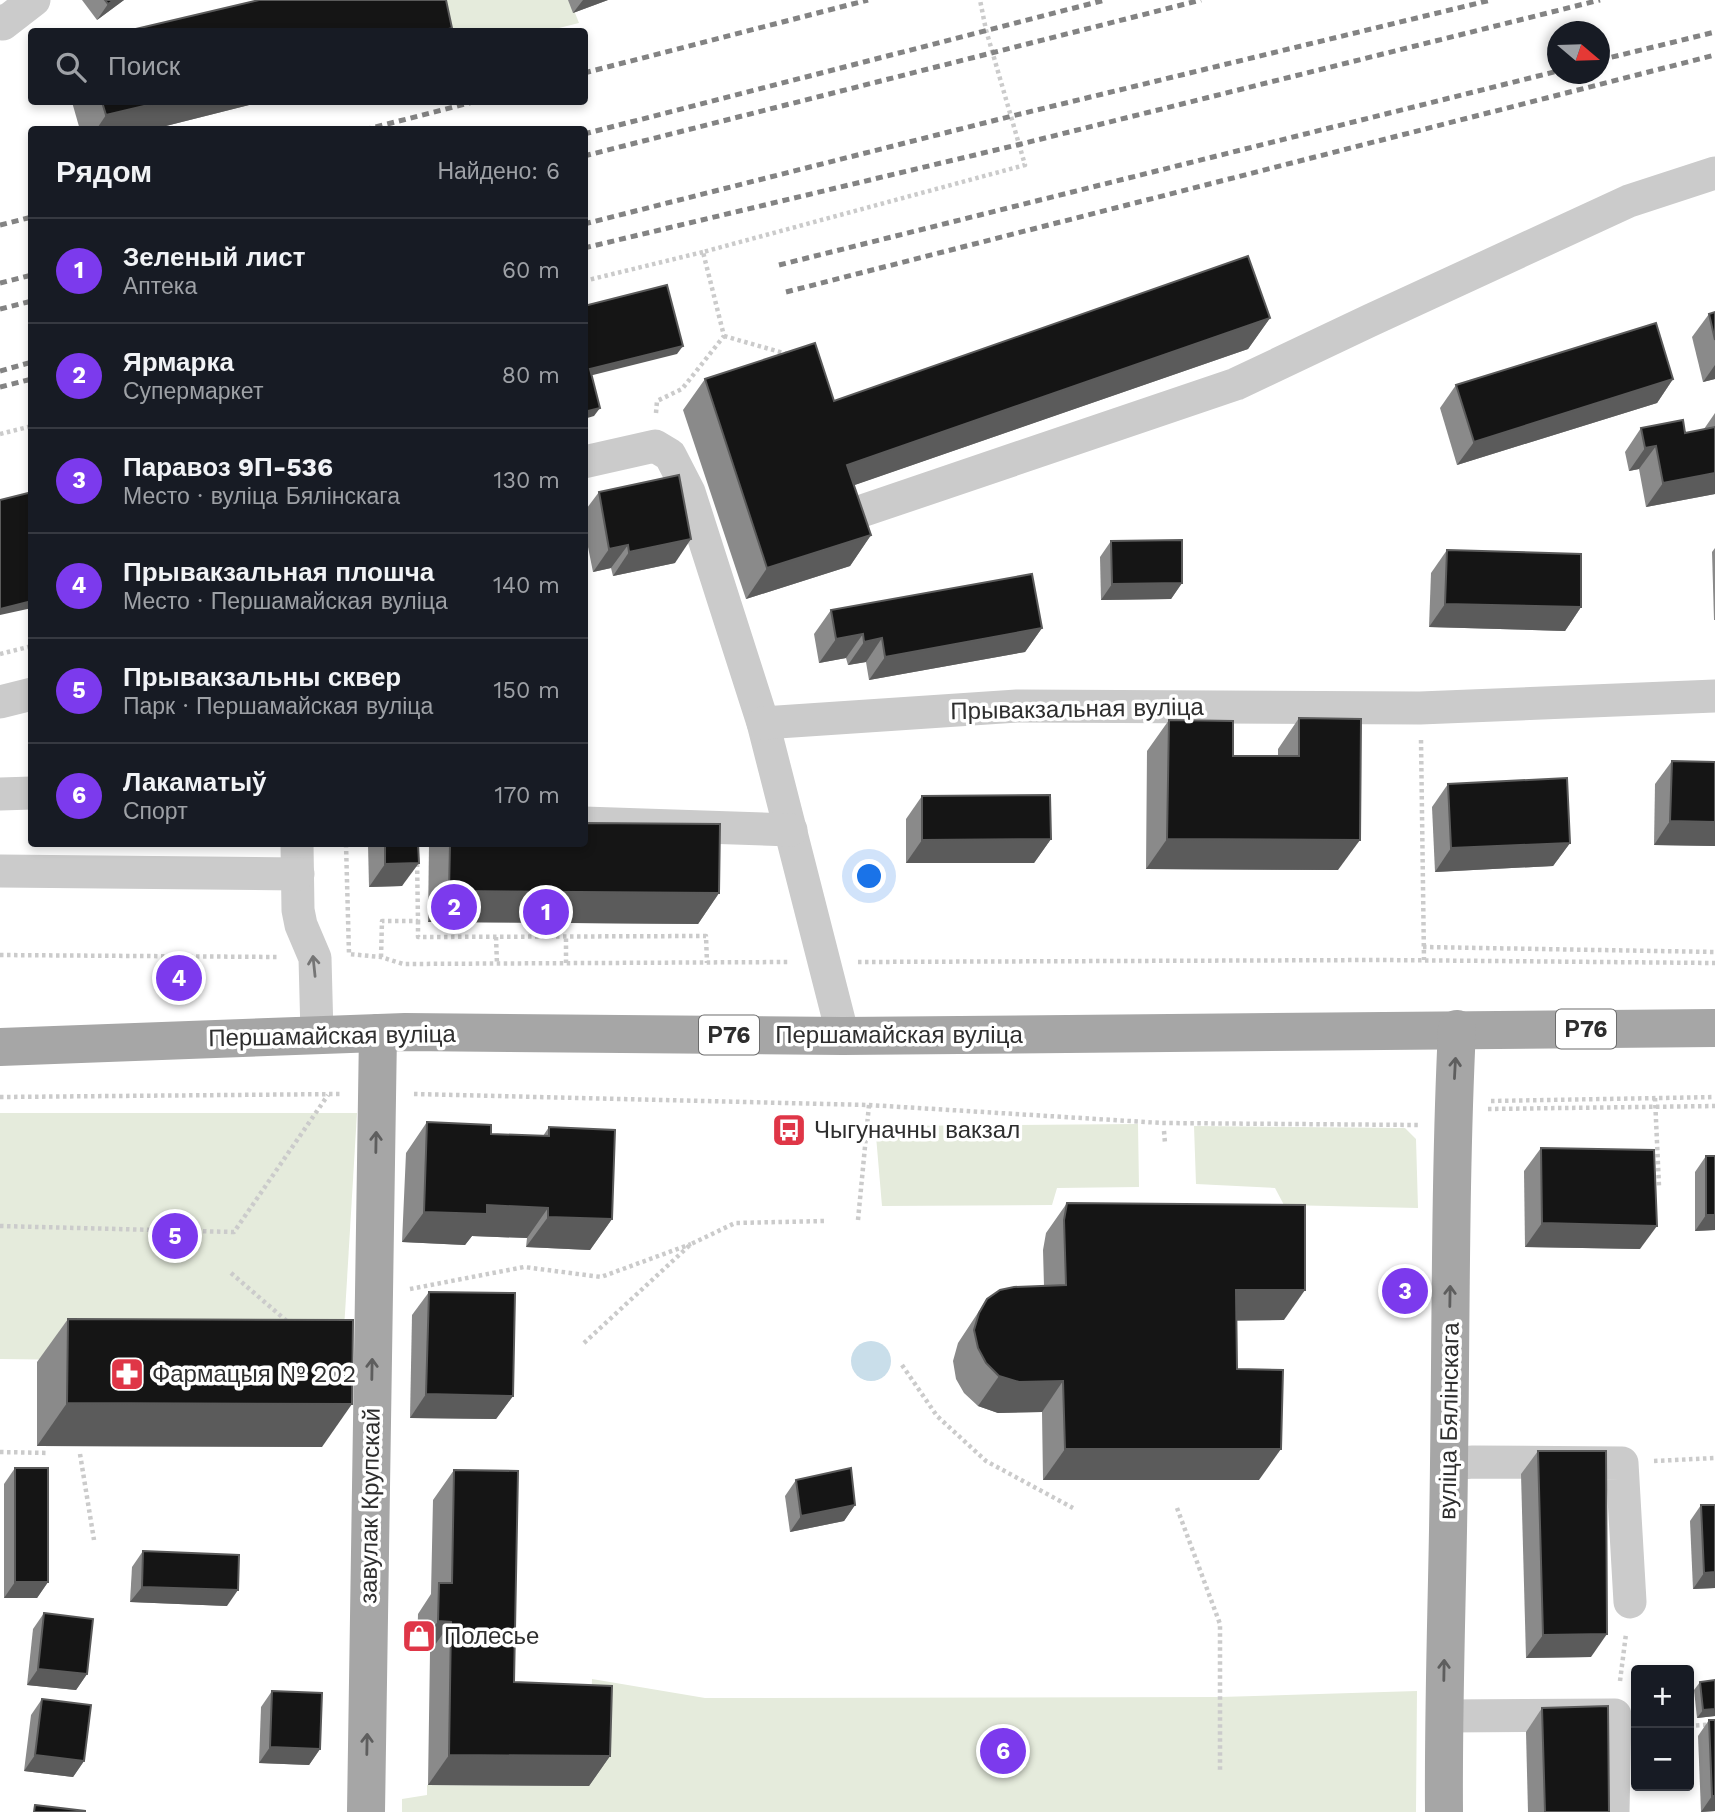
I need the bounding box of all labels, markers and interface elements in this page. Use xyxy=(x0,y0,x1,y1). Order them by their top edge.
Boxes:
north arrow xyxy=(1547,21,1610,84)
search box xyxy=(28,28,588,105)
icon: search xyxy=(52,48,90,86)
text: Поиск xyxy=(108,51,180,81)
text: Рядом xyxy=(56,154,152,189)
text: Найдено: 6 xyxy=(437,158,560,185)
text: Зеленый лист xyxy=(123,242,305,272)
text: 1 xyxy=(74,257,84,284)
text: 60 m xyxy=(502,257,560,284)
text: Аптека xyxy=(123,273,197,300)
text: Ярмарка xyxy=(123,347,234,377)
text: 2 xyxy=(72,362,86,389)
text: 80 m xyxy=(502,362,560,389)
text: Супермаркет xyxy=(123,378,263,405)
text: Паравоз 9П-536 xyxy=(123,452,333,482)
text: 3 xyxy=(72,467,86,494)
text: 130 m xyxy=(494,467,560,494)
text: Место · вуліца Бялінскага xyxy=(123,483,400,510)
text: Прывакзальная плошча xyxy=(123,557,434,587)
text: 4 xyxy=(72,572,86,599)
text: 140 m xyxy=(493,572,560,599)
text: Место · Першамайская вуліца xyxy=(123,588,448,615)
text: Прывакзальны сквер xyxy=(123,662,401,692)
text: 5 xyxy=(72,677,86,704)
text: 150 m xyxy=(494,677,560,704)
text: Парк · Першамайская вуліца xyxy=(123,693,433,720)
street label: Прывакзальная вуліца xyxy=(950,693,1204,725)
text: Лакаматыў xyxy=(123,767,267,797)
text: 6 xyxy=(72,782,86,809)
text: 170 m xyxy=(495,782,560,809)
text: Спорт xyxy=(123,798,188,825)
your location xyxy=(852,859,886,893)
pin: 2 xyxy=(431,881,477,933)
pin: 1 xyxy=(523,886,569,938)
pin: 4 xyxy=(156,952,202,1004)
one-way arrow xyxy=(307,955,320,978)
road number: Р76 xyxy=(1556,1010,1616,1048)
road number: Р76 xyxy=(699,1016,759,1054)
street label: Першамайская вуліца xyxy=(208,1020,457,1052)
street label: Першамайская вуліца xyxy=(775,1021,1023,1049)
one-way arrow xyxy=(1449,1057,1462,1080)
bus stop icon: Чыгуначны вакзал xyxy=(770,1111,808,1149)
place label: Чыгуначны вакзал xyxy=(814,1116,1020,1144)
one-way arrow xyxy=(369,1131,383,1154)
pin: 5 xyxy=(152,1210,198,1262)
pin: 3 xyxy=(1382,1265,1428,1317)
one-way arrow xyxy=(1444,1285,1457,1308)
street label: вуліца Бялінскага xyxy=(1433,1321,1465,1520)
pharmacy icon: Фармацыя № 202 xyxy=(108,1355,146,1393)
one-way arrow xyxy=(365,1358,378,1381)
place label: Фармацыя № 202 xyxy=(152,1360,356,1388)
street label: завулак Крупскай xyxy=(354,1408,386,1604)
shop icon: Полесье xyxy=(400,1617,438,1655)
place label: Полесье xyxy=(444,1622,539,1650)
one-way arrow xyxy=(1437,1659,1451,1682)
map controls xyxy=(1631,1665,1694,1791)
button: + xyxy=(1631,1665,1694,1728)
pin: 6 xyxy=(980,1725,1026,1777)
button: − xyxy=(1631,1728,1694,1791)
one-way arrow xyxy=(360,1733,374,1756)

